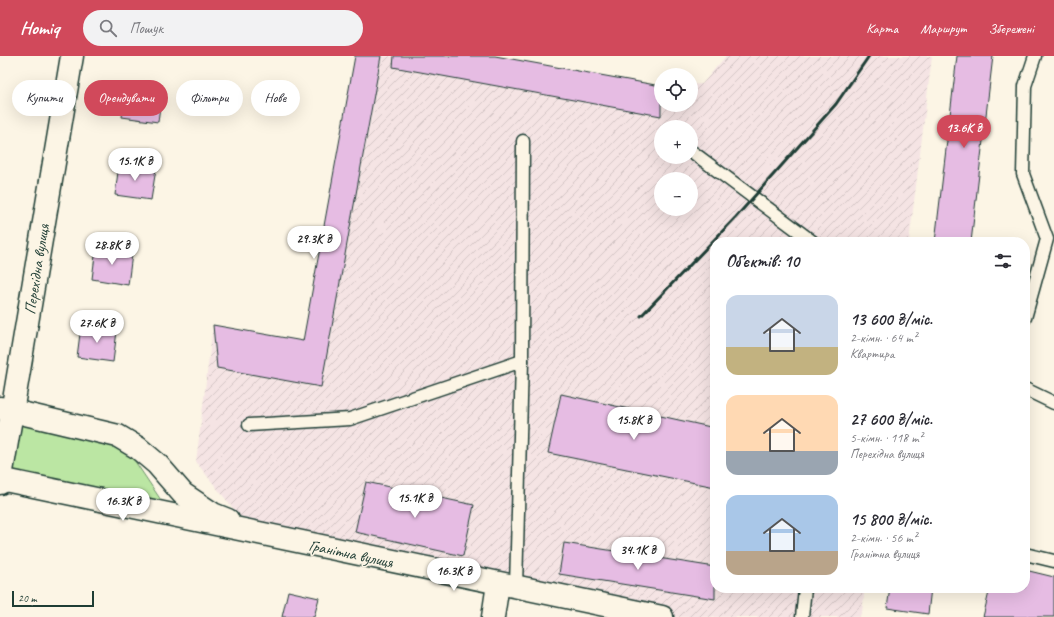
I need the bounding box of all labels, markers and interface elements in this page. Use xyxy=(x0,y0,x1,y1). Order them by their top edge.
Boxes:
search box xyxy=(83,10,363,46)
text: Homiq xyxy=(20,16,59,40)
icon: search xyxy=(97,17,119,39)
text: Пошук xyxy=(129,19,163,38)
text: Карта xyxy=(866,20,898,37)
text: Маршрут xyxy=(920,20,966,37)
text: Збережені xyxy=(988,20,1034,37)
map controls xyxy=(654,68,698,216)
button: locate xyxy=(654,68,698,112)
chip: Купити xyxy=(12,80,76,116)
chip: Орендувати xyxy=(84,80,168,116)
chip: Фільтри xyxy=(176,80,243,116)
chip: Нове xyxy=(251,80,300,116)
pin: 13.6K ₴ xyxy=(927,115,1001,149)
button: + xyxy=(654,120,698,164)
text: 13.6K ₴ xyxy=(946,120,982,136)
pin: 15.1K ₴ xyxy=(98,148,172,182)
text: 15.1K ₴ xyxy=(117,153,153,169)
button: − xyxy=(654,172,698,216)
street label: Перехідна вулиця xyxy=(20,221,54,316)
pin: 29.3K ₴ xyxy=(277,226,351,260)
text: 29.3K ₴ xyxy=(296,231,332,247)
pin: 28.8K ₴ xyxy=(75,232,149,266)
text: 28.8K ₴ xyxy=(94,237,130,253)
icon: filters xyxy=(992,250,1014,272)
text: Об’єктів: 10 xyxy=(726,251,799,272)
text: 13 600 ₴/міс. xyxy=(850,309,932,330)
pin: 27.6K ₴ xyxy=(60,310,134,344)
icon: home xyxy=(758,311,806,359)
text: 27.6K ₴ xyxy=(79,315,115,331)
text: 2-кімн. · 64 m² xyxy=(850,330,917,346)
text: Квартира xyxy=(850,346,894,362)
pin: 15.8K ₴ xyxy=(597,407,671,441)
text: 27 600 ₴/міс. xyxy=(850,409,932,430)
icon: home xyxy=(758,411,806,459)
text: 15.8K ₴ xyxy=(616,412,652,428)
text: 5-кімн. · 118 m² xyxy=(850,430,923,446)
text: Перехідна вулиця xyxy=(850,446,924,462)
pin: 15.1K ₴ xyxy=(378,485,452,519)
pin: 16.3K ₴ xyxy=(86,488,160,522)
text: 15.1K ₴ xyxy=(397,490,433,506)
text: 16.3K ₴ xyxy=(105,493,141,509)
text: 15 800 ₴/міс. xyxy=(850,509,932,530)
icon: home xyxy=(758,511,806,559)
text: 2-кімн. · 56 m² xyxy=(850,530,917,546)
street label: Гранітна вулиця xyxy=(307,535,396,573)
pin: 34.1K ₴ xyxy=(601,537,675,571)
text: 34.1K ₴ xyxy=(620,542,656,558)
text: Гранітна вулиця xyxy=(850,546,920,562)
pin: 16.3K ₴ xyxy=(417,558,491,592)
text: 16.3K ₴ xyxy=(436,563,472,579)
scale bar xyxy=(12,589,94,608)
text: 20 m xyxy=(18,591,37,605)

